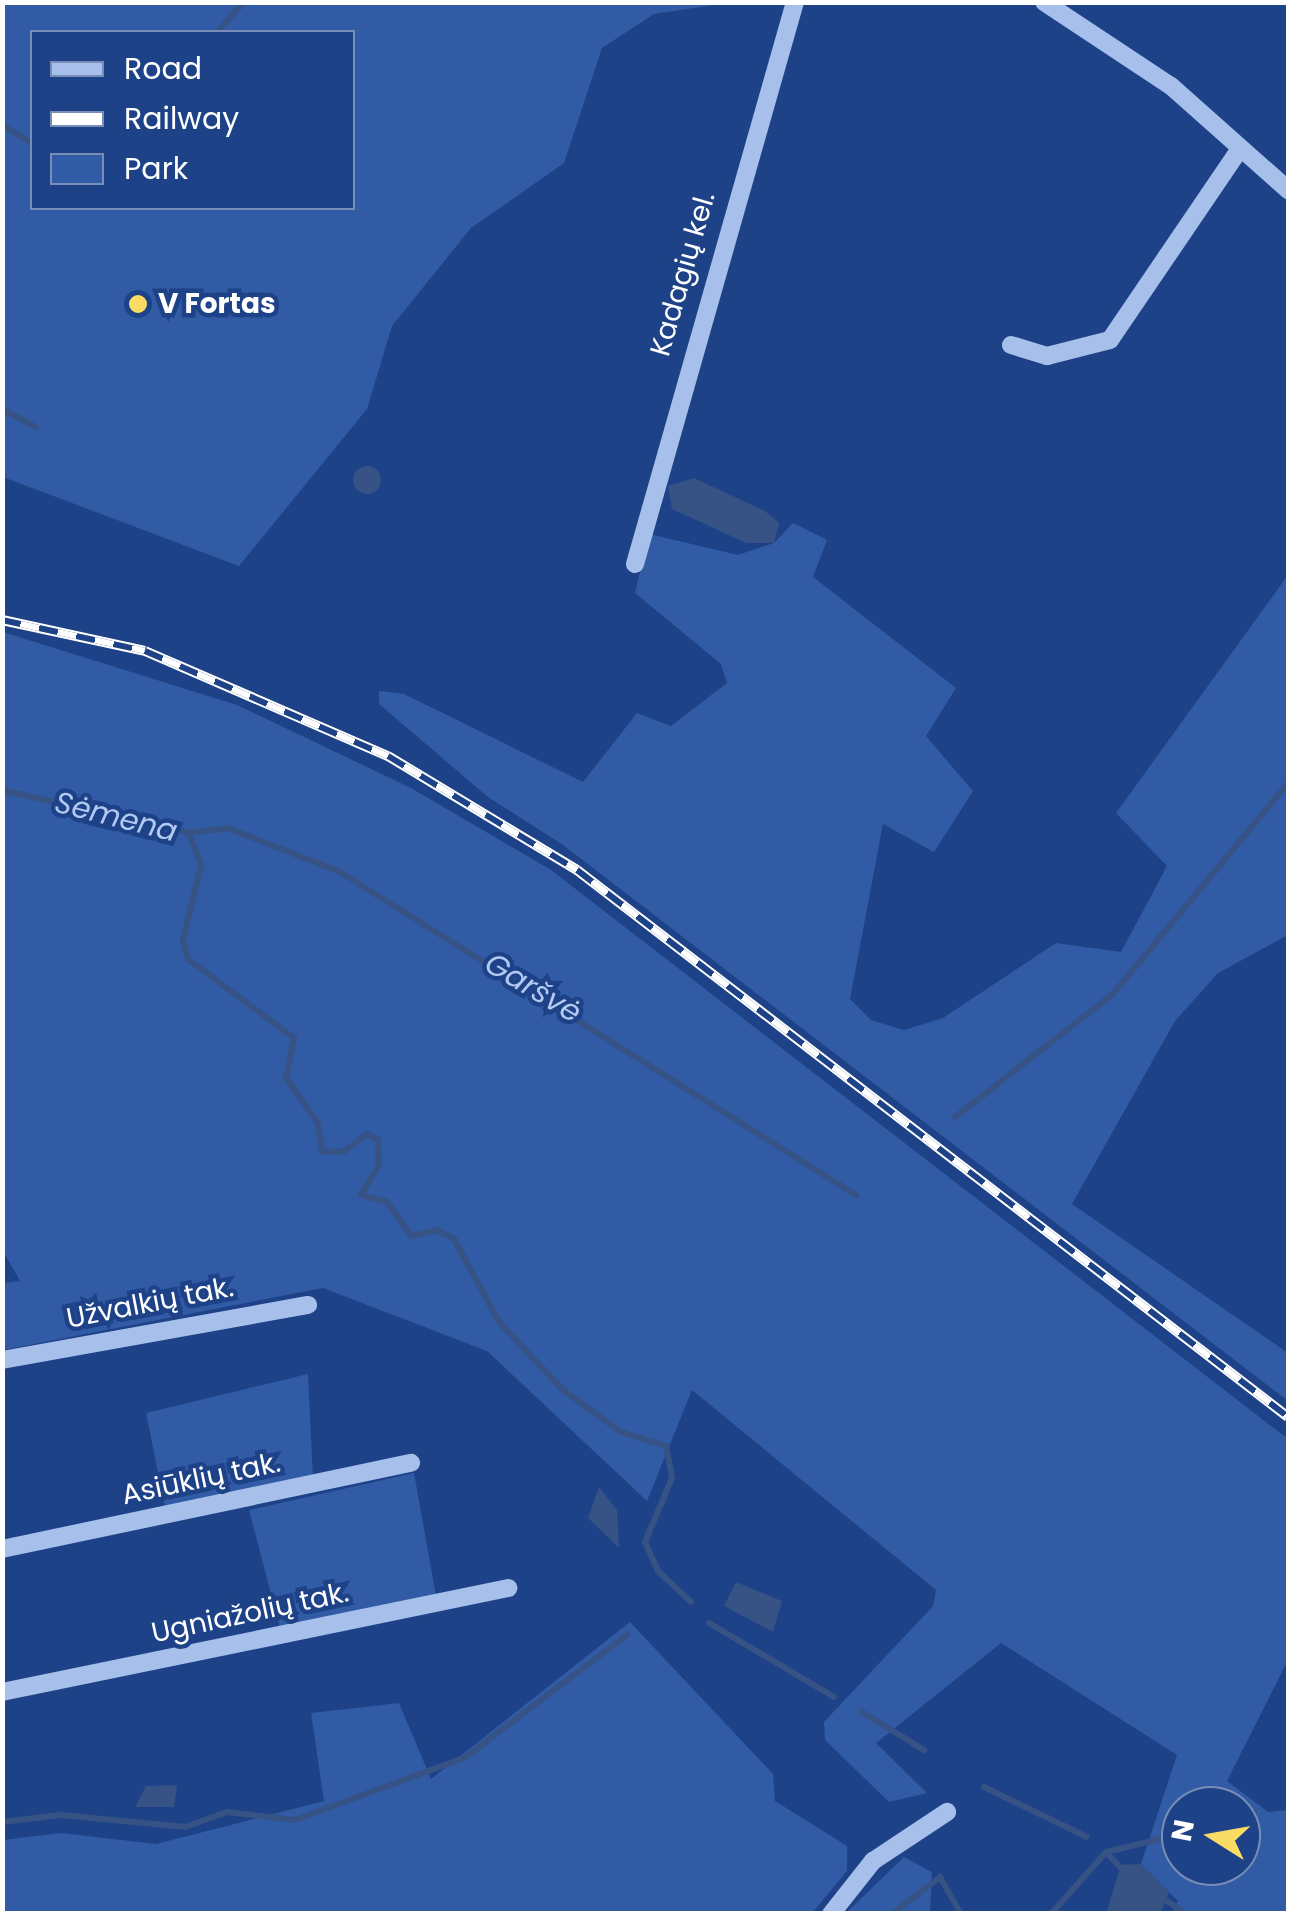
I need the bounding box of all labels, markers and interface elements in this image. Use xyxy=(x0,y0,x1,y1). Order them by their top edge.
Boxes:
legend xyxy=(30,30,355,210)
text: Road xyxy=(124,47,202,90)
text: Railway xyxy=(124,97,239,140)
text: Park xyxy=(124,147,188,190)
street label: Kadagių kel. xyxy=(644,188,722,360)
place label: V Fortas xyxy=(158,287,276,321)
marker: V Fortas xyxy=(127,293,149,315)
water label: Sėmena xyxy=(51,784,181,850)
water label: Garšvė xyxy=(478,945,588,1031)
street label: Užvalkių tak. xyxy=(64,1270,236,1336)
street label: Asiūklių tak. xyxy=(119,1446,283,1512)
street label: Ugniažolių tak. xyxy=(148,1576,352,1650)
north arrow xyxy=(1161,1786,1261,1886)
text: N xyxy=(1162,1817,1204,1845)

